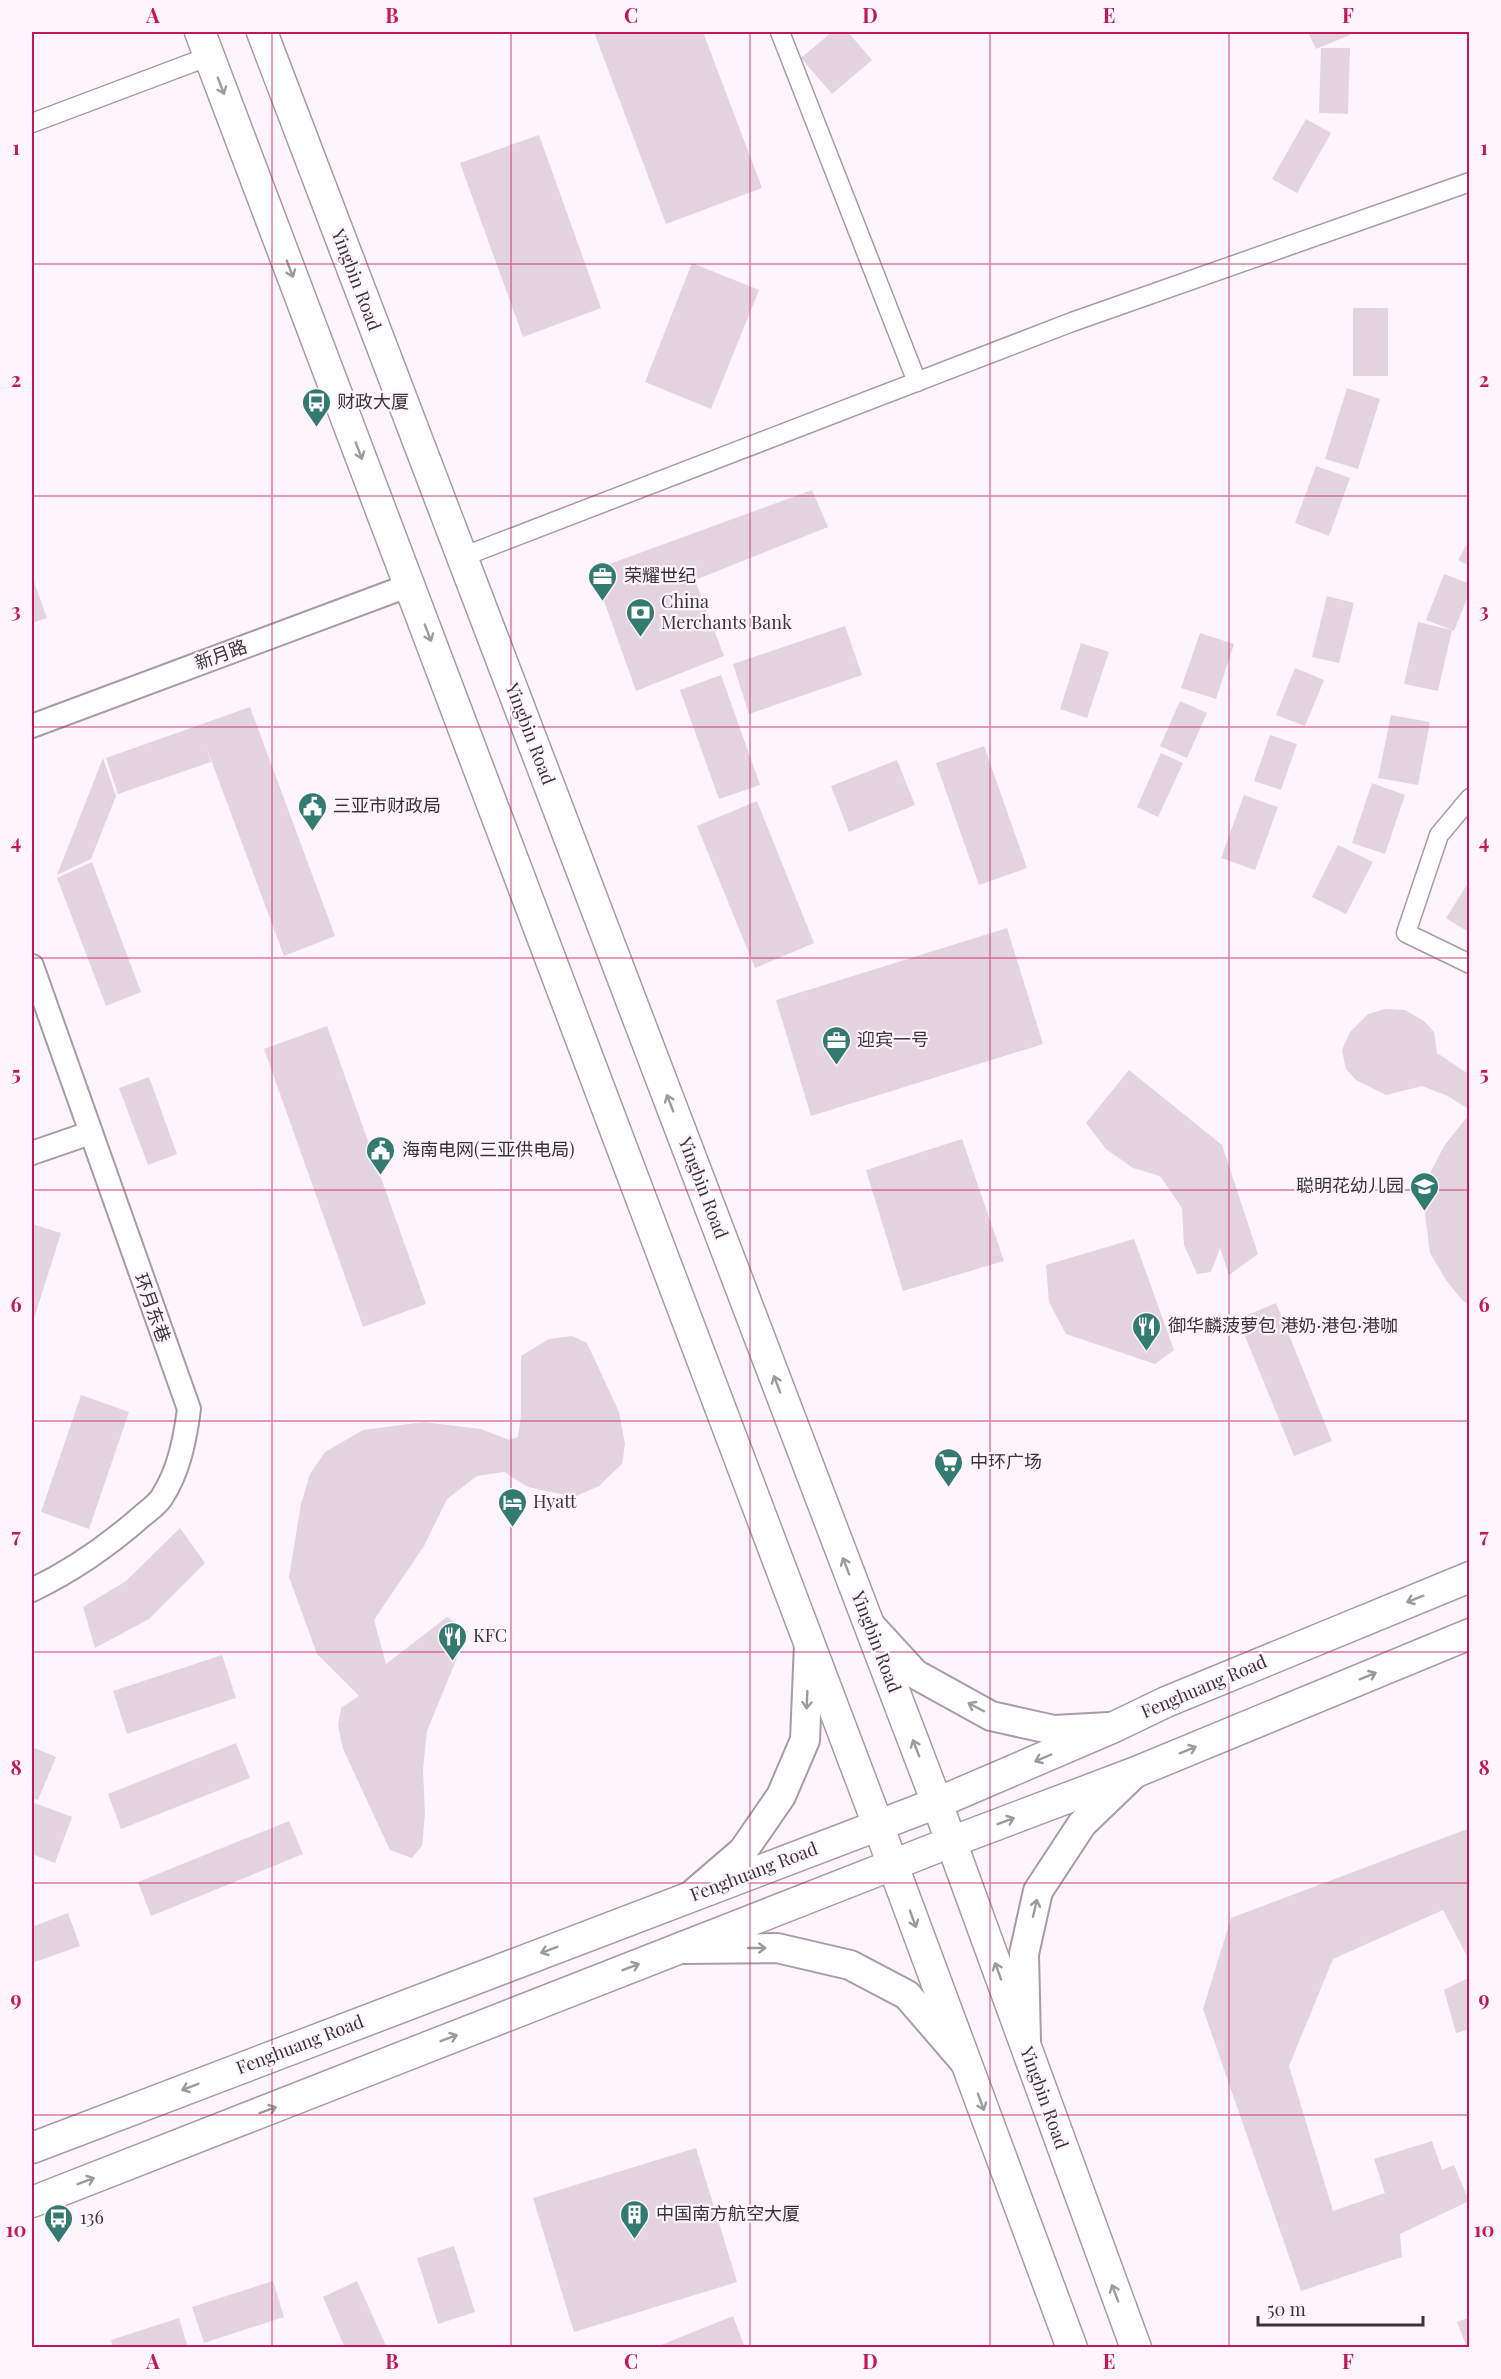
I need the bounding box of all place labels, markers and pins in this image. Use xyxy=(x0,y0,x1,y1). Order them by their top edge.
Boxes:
bus stop icon: 财政大厦 xyxy=(300,386,332,428)
place label: 财政大厦 xyxy=(337,389,409,413)
office icon: 荣耀世纪 xyxy=(587,560,619,602)
place label: 荣耀世纪 xyxy=(624,563,696,587)
place label: China Merchants Bank xyxy=(661,589,792,634)
bank icon: China Merchants Bank xyxy=(624,596,656,638)
public building icon: 三亚市财政局 xyxy=(296,790,328,832)
place label: 三亚市财政局 xyxy=(333,793,441,817)
office icon: 迎宾一号 xyxy=(820,1024,852,1066)
place label: 迎宾一号 xyxy=(857,1027,929,1051)
public building icon: 海南电网(三亚供电局) xyxy=(365,1134,397,1176)
place label: 海南电网(三亚供电局) xyxy=(402,1137,575,1161)
school or university icon: 聪明花幼儿园 xyxy=(1409,1170,1441,1212)
place label: 聪明花幼儿园 xyxy=(1296,1173,1404,1197)
restaurant icon: 御华麟菠萝包 港奶·港包·港咖 xyxy=(1131,1310,1163,1352)
place label: 御华麟菠萝包 港奶·港包·港咖 xyxy=(1168,1313,1398,1337)
supermarket icon: 中环广场 xyxy=(933,1446,965,1488)
place label: 中环广场 xyxy=(970,1449,1042,1473)
hotel icon: Hyatt xyxy=(496,1486,528,1528)
place label: Hyatt xyxy=(533,1489,577,1513)
restaurant icon: KFC xyxy=(436,1620,468,1662)
place label: KFC xyxy=(473,1623,507,1647)
building icon: 中国南方航空大厦 xyxy=(619,2198,651,2240)
place label: 中国南方航空大厦 xyxy=(656,2201,800,2225)
bus stop icon: 136 xyxy=(43,2202,75,2244)
place label: 136 xyxy=(80,2205,104,2229)

